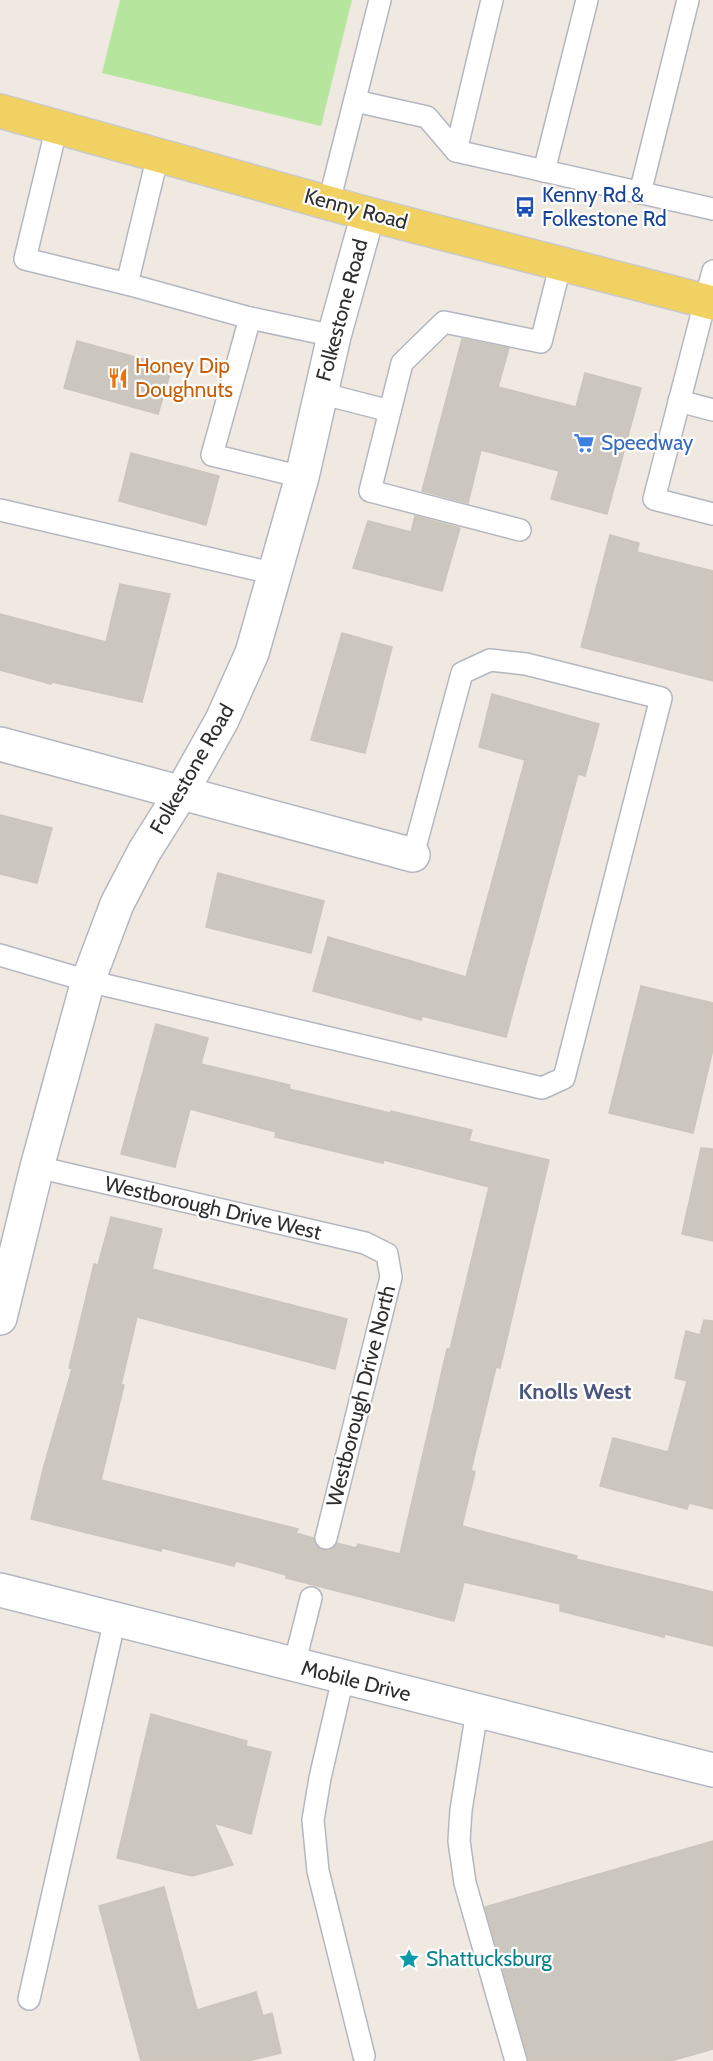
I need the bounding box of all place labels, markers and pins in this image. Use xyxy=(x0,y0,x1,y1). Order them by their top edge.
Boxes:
place label: Kenny Rd & Folkestone Rd xyxy=(542,182,667,231)
bus stop icon: Kenny Rd & Folkestone Rd xyxy=(513,195,537,219)
place label: Honey Dip Doughnuts xyxy=(135,353,233,402)
restaurant icon: Honey Dip Doughnuts xyxy=(106,366,130,390)
place label: Speedway xyxy=(601,430,694,455)
supermarket icon: Speedway xyxy=(572,431,596,455)
place label: Shattucksburg xyxy=(426,1946,552,1971)
place icon: Shattucksburg xyxy=(397,1947,421,1971)

